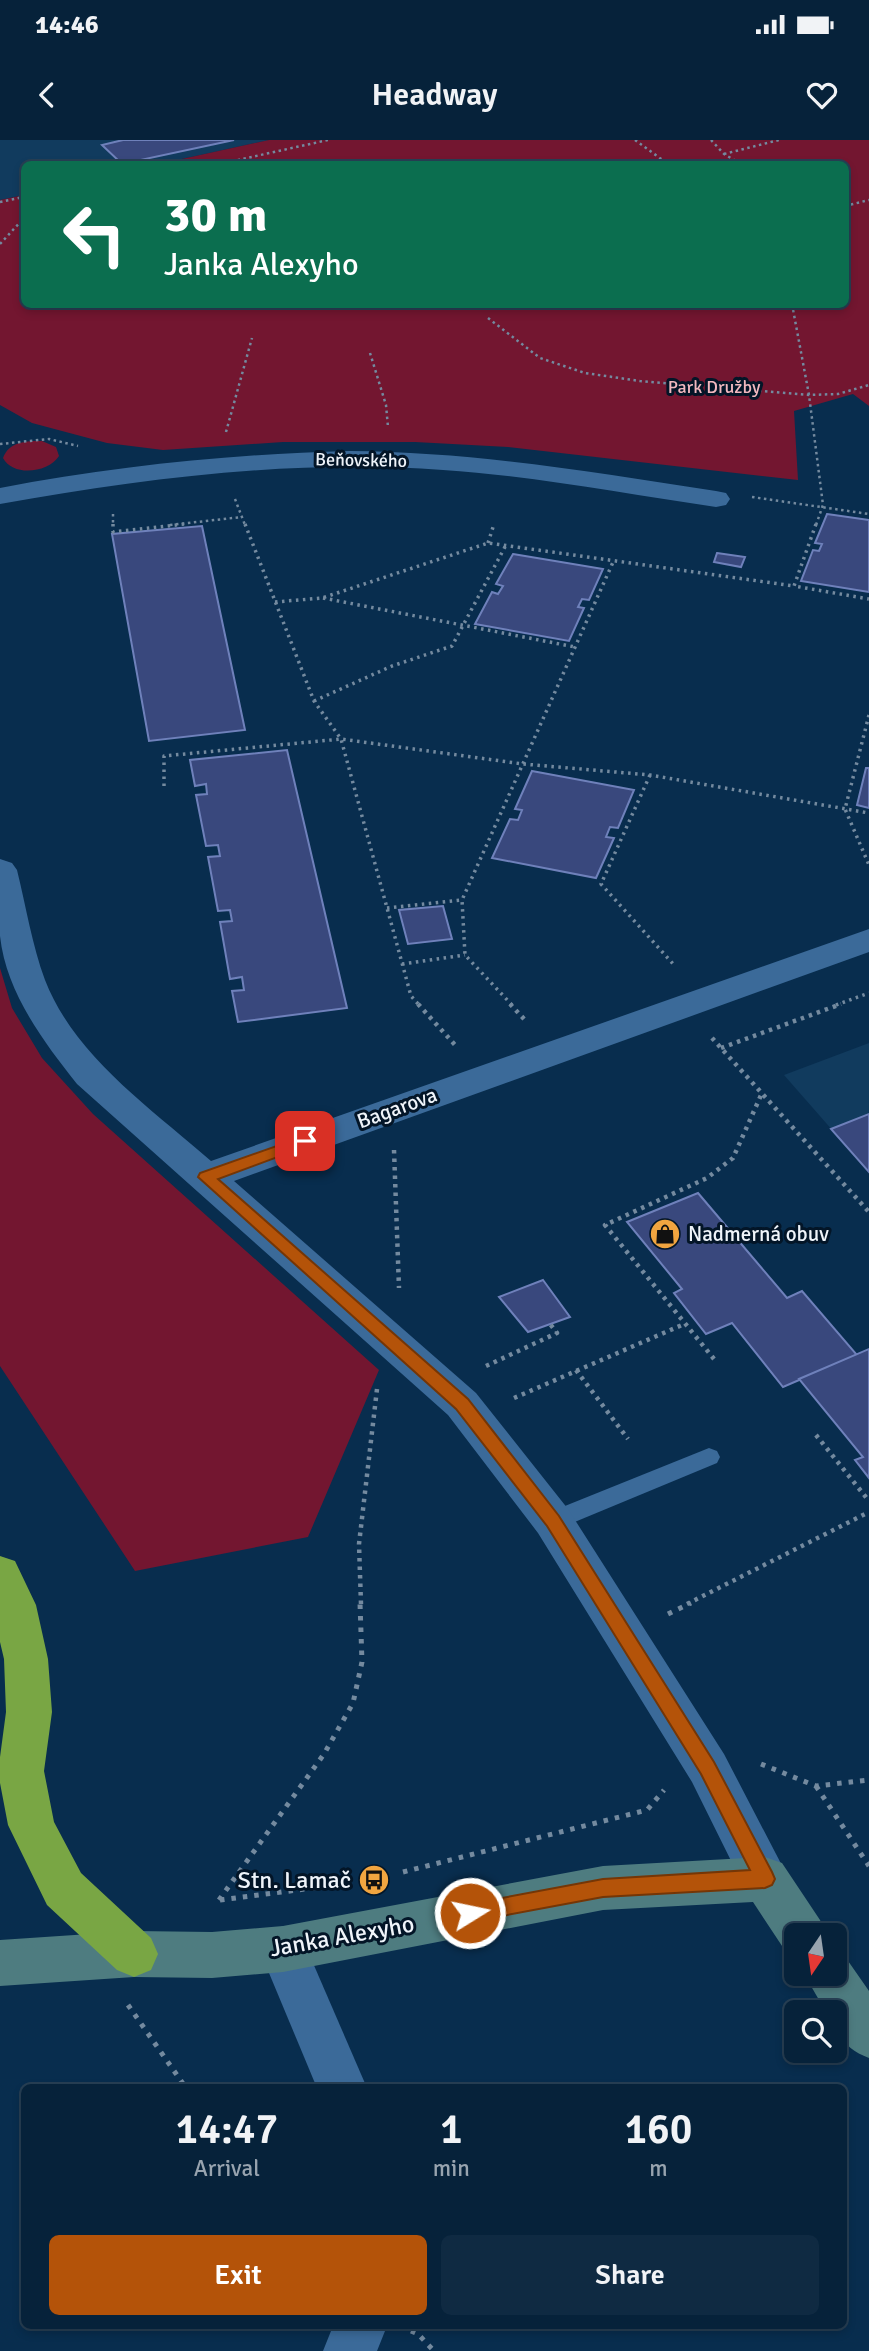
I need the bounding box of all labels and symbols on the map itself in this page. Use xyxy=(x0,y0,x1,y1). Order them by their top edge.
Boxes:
park label: Park Družby xyxy=(668,376,761,398)
street label: Beňovského xyxy=(315,448,407,472)
street label: Bagarova xyxy=(353,1082,441,1134)
pin xyxy=(275,1111,335,1171)
shop icon: Nadmerná obuv xyxy=(648,1217,682,1251)
place label: Nadmerná obuv xyxy=(688,1221,829,1247)
bus stop icon: Stn. Lamač xyxy=(357,1863,391,1897)
place label: Stn. Lamač xyxy=(238,1865,351,1895)
position arrow xyxy=(433,1876,507,1950)
street label: Janka Alexyho xyxy=(268,1909,416,1963)
north arrow xyxy=(784,1923,847,1986)

